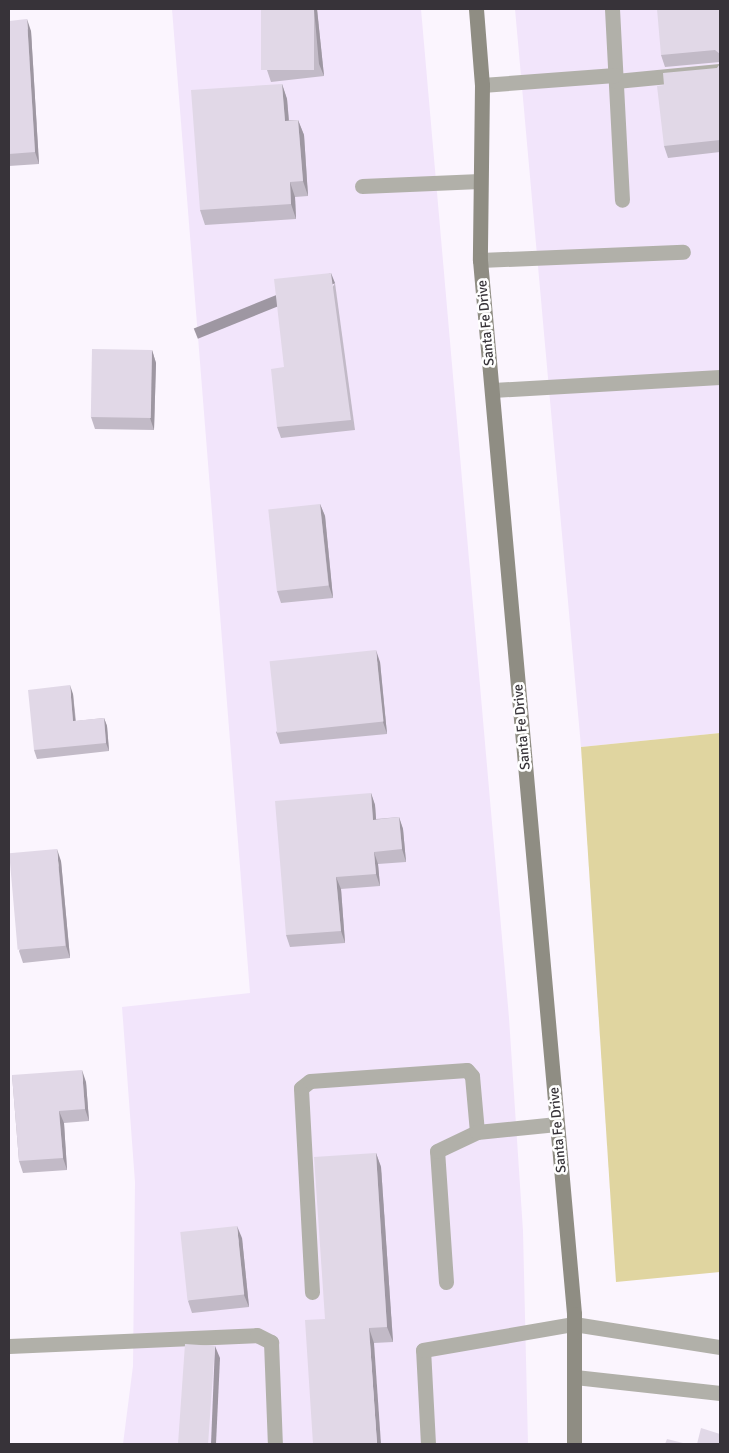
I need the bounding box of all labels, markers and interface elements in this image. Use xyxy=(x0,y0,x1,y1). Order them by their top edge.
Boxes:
street label: Santa Fe Drive xyxy=(474,279,498,367)
street label: Santa Fe Drive xyxy=(510,683,534,771)
street label: Santa Fe Drive xyxy=(546,1086,570,1174)

